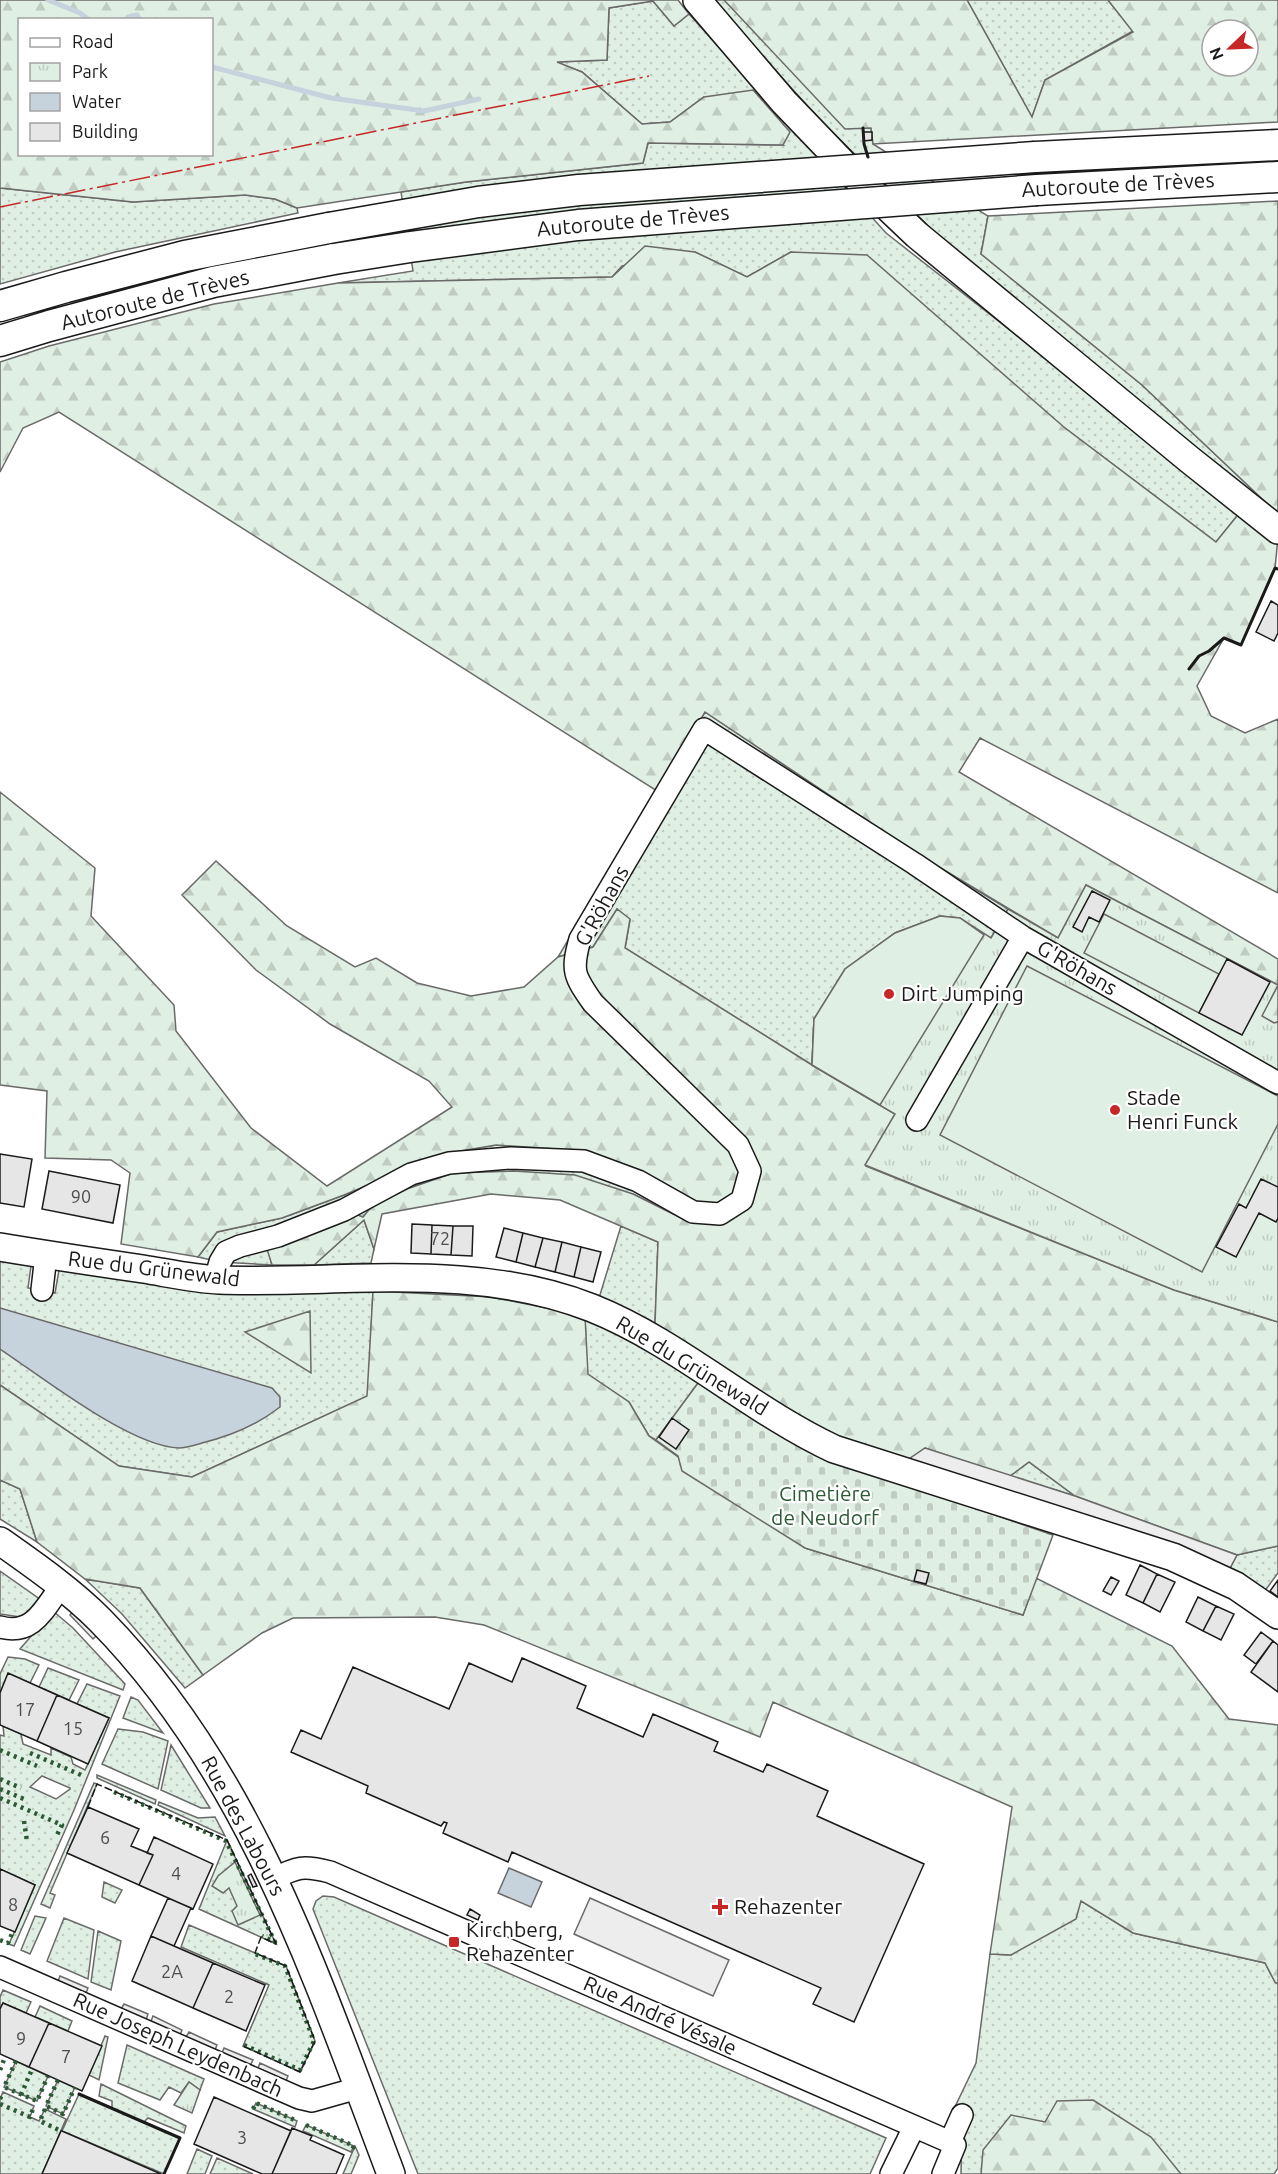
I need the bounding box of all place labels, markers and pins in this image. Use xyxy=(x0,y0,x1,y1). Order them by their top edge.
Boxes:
place label: Dirt Jumping xyxy=(901,981,1024,1005)
marker: Dirt Jumping xyxy=(882,987,896,1001)
place label: Stade Henri Funck xyxy=(1127,1085,1239,1133)
marker: Stade Henri Funck xyxy=(1108,1103,1122,1117)
place label: Rehazenter xyxy=(734,1894,842,1918)
marker: Rehazenter xyxy=(711,1898,729,1916)
place label: Kirchberg, Rehazenter xyxy=(466,1917,574,1965)
marker: Kirchberg, Rehazenter xyxy=(447,1935,461,1949)

